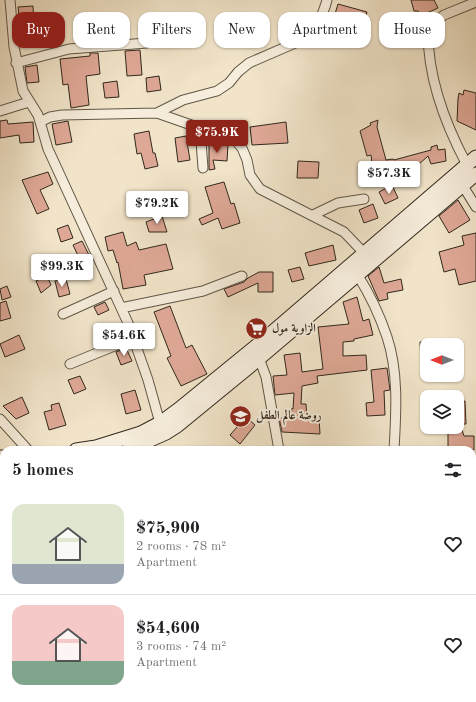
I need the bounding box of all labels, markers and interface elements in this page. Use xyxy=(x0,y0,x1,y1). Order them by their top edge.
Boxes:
chip: Buy xyxy=(12,12,65,48)
chip: Rent xyxy=(73,12,130,48)
chip: Filters xyxy=(138,12,206,48)
chip: New xyxy=(214,12,270,48)
chip: Apartment xyxy=(278,12,371,48)
chip: House xyxy=(379,12,445,48)
pin: $75.9K xyxy=(184,120,250,154)
text: $75.9K xyxy=(195,126,239,139)
pin: $57.3K xyxy=(356,161,422,195)
text: $57.3K xyxy=(367,167,411,180)
pin: $79.2K xyxy=(124,191,190,225)
text: $79.2K xyxy=(135,197,179,210)
pin: $99.3K xyxy=(29,254,95,288)
text: $99.3K xyxy=(40,260,84,273)
supermarket icon: الزاوية مول xyxy=(244,316,270,342)
place label: الزاوية مول xyxy=(272,322,316,336)
pin: $54.6K xyxy=(91,323,157,357)
text: $54.6K xyxy=(102,329,146,342)
north arrow xyxy=(420,338,464,382)
map controls xyxy=(420,338,464,434)
button: layers xyxy=(420,390,464,434)
school or university icon: روضة عالم الطفل xyxy=(227,403,253,429)
place label: روضة عالم الطفل xyxy=(256,409,322,426)
icon: filters xyxy=(442,459,464,481)
text: 5 homes xyxy=(12,462,74,479)
icon: home xyxy=(44,520,92,568)
text: $75,900 xyxy=(136,520,200,537)
icon: heart xyxy=(442,533,464,555)
text: 2 rooms · 78 m² xyxy=(136,540,226,553)
text: Apartment xyxy=(136,556,197,569)
text: $54,600 xyxy=(136,620,200,637)
icon: home xyxy=(44,621,92,669)
icon: heart xyxy=(442,634,464,656)
text: 3 rooms · 74 m² xyxy=(136,640,226,653)
text: Apartment xyxy=(136,656,197,669)

